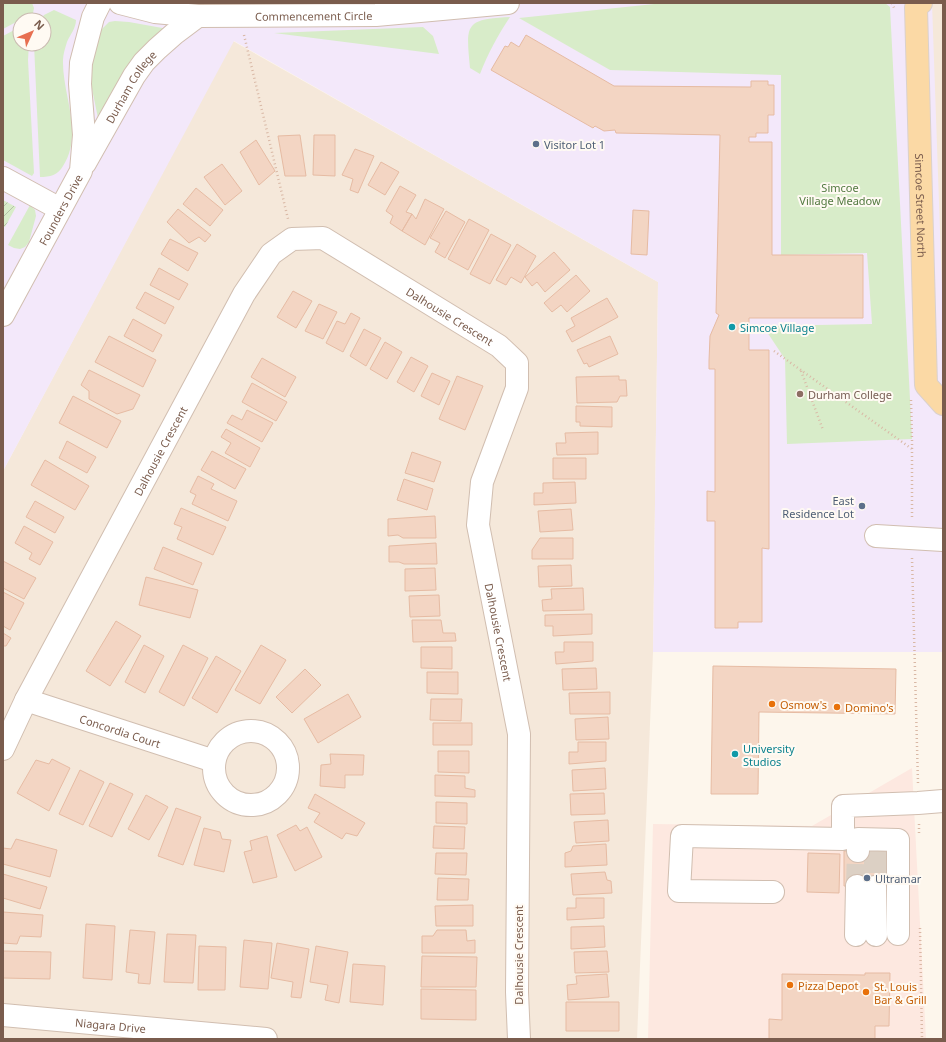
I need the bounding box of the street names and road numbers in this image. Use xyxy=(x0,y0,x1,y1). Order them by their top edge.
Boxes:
street label: Commencement Circle xyxy=(255,8,372,23)
street label: Durham College xyxy=(102,47,159,126)
street label: Simcoe Street North xyxy=(912,153,930,258)
street label: Founders Drive xyxy=(35,171,86,248)
street label: Dalhousie Crescent xyxy=(404,283,496,348)
street label: Dalhousie Crescent xyxy=(130,403,190,498)
street label: Dalhousie Crescent xyxy=(482,582,516,683)
street label: Concordia Court xyxy=(78,710,163,751)
street label: Dalhousie Crescent xyxy=(511,905,526,1005)
street label: Niagara Drive xyxy=(75,1014,147,1036)

